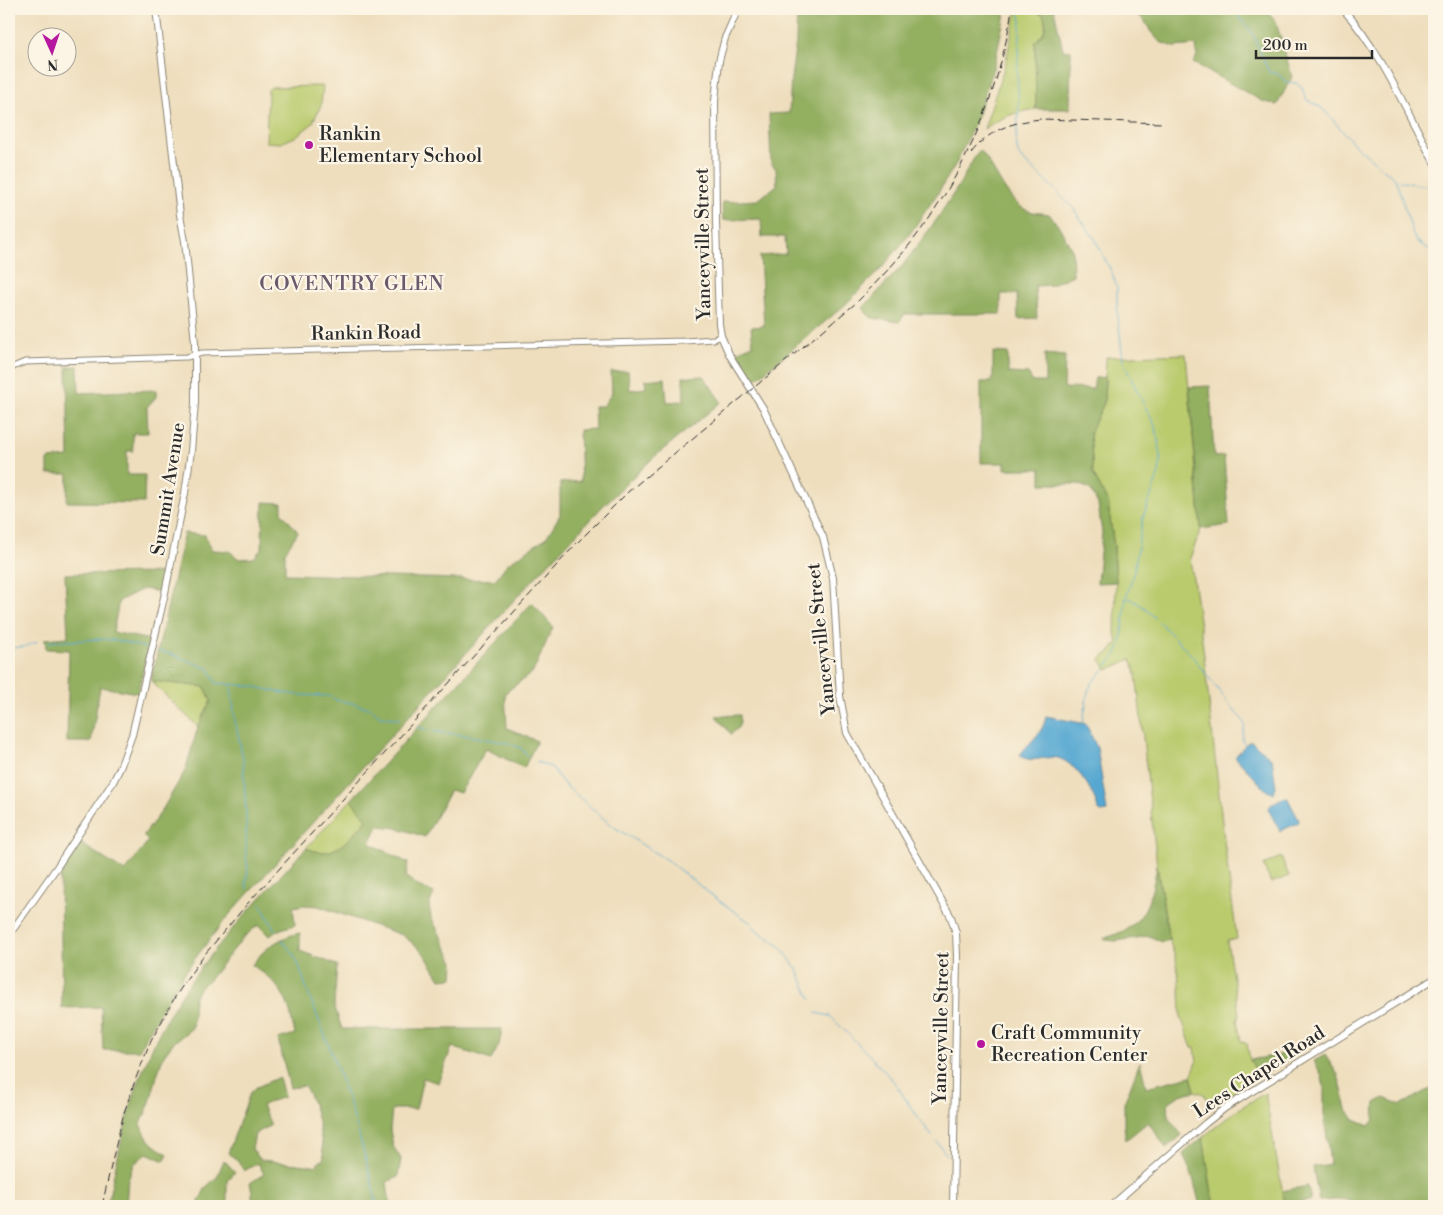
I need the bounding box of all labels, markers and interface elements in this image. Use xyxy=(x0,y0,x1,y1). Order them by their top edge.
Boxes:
north arrow xyxy=(28,28,78,78)
scale bar xyxy=(1256,28,1372,60)
text: 200 m xyxy=(1263,36,1308,55)
text: N xyxy=(47,55,59,73)
place label: Rankin Elementary School xyxy=(319,122,483,168)
marker: Rankin Elementary School xyxy=(303,139,315,151)
street label: Yanceyville Street xyxy=(690,167,716,322)
district label: COVENTRY GLEN xyxy=(259,272,445,297)
street label: Rankin Road xyxy=(311,320,421,346)
street label: Summit Avenue xyxy=(146,421,190,557)
street label: Yanceyville Street xyxy=(801,561,841,717)
street label: Yanceyville Street xyxy=(928,951,954,1106)
street label: Lees Chapel Road xyxy=(1189,1020,1330,1124)
place label: Craft Community Recreation Center xyxy=(991,1021,1148,1067)
marker: Craft Community Recreation Center xyxy=(975,1038,987,1050)

